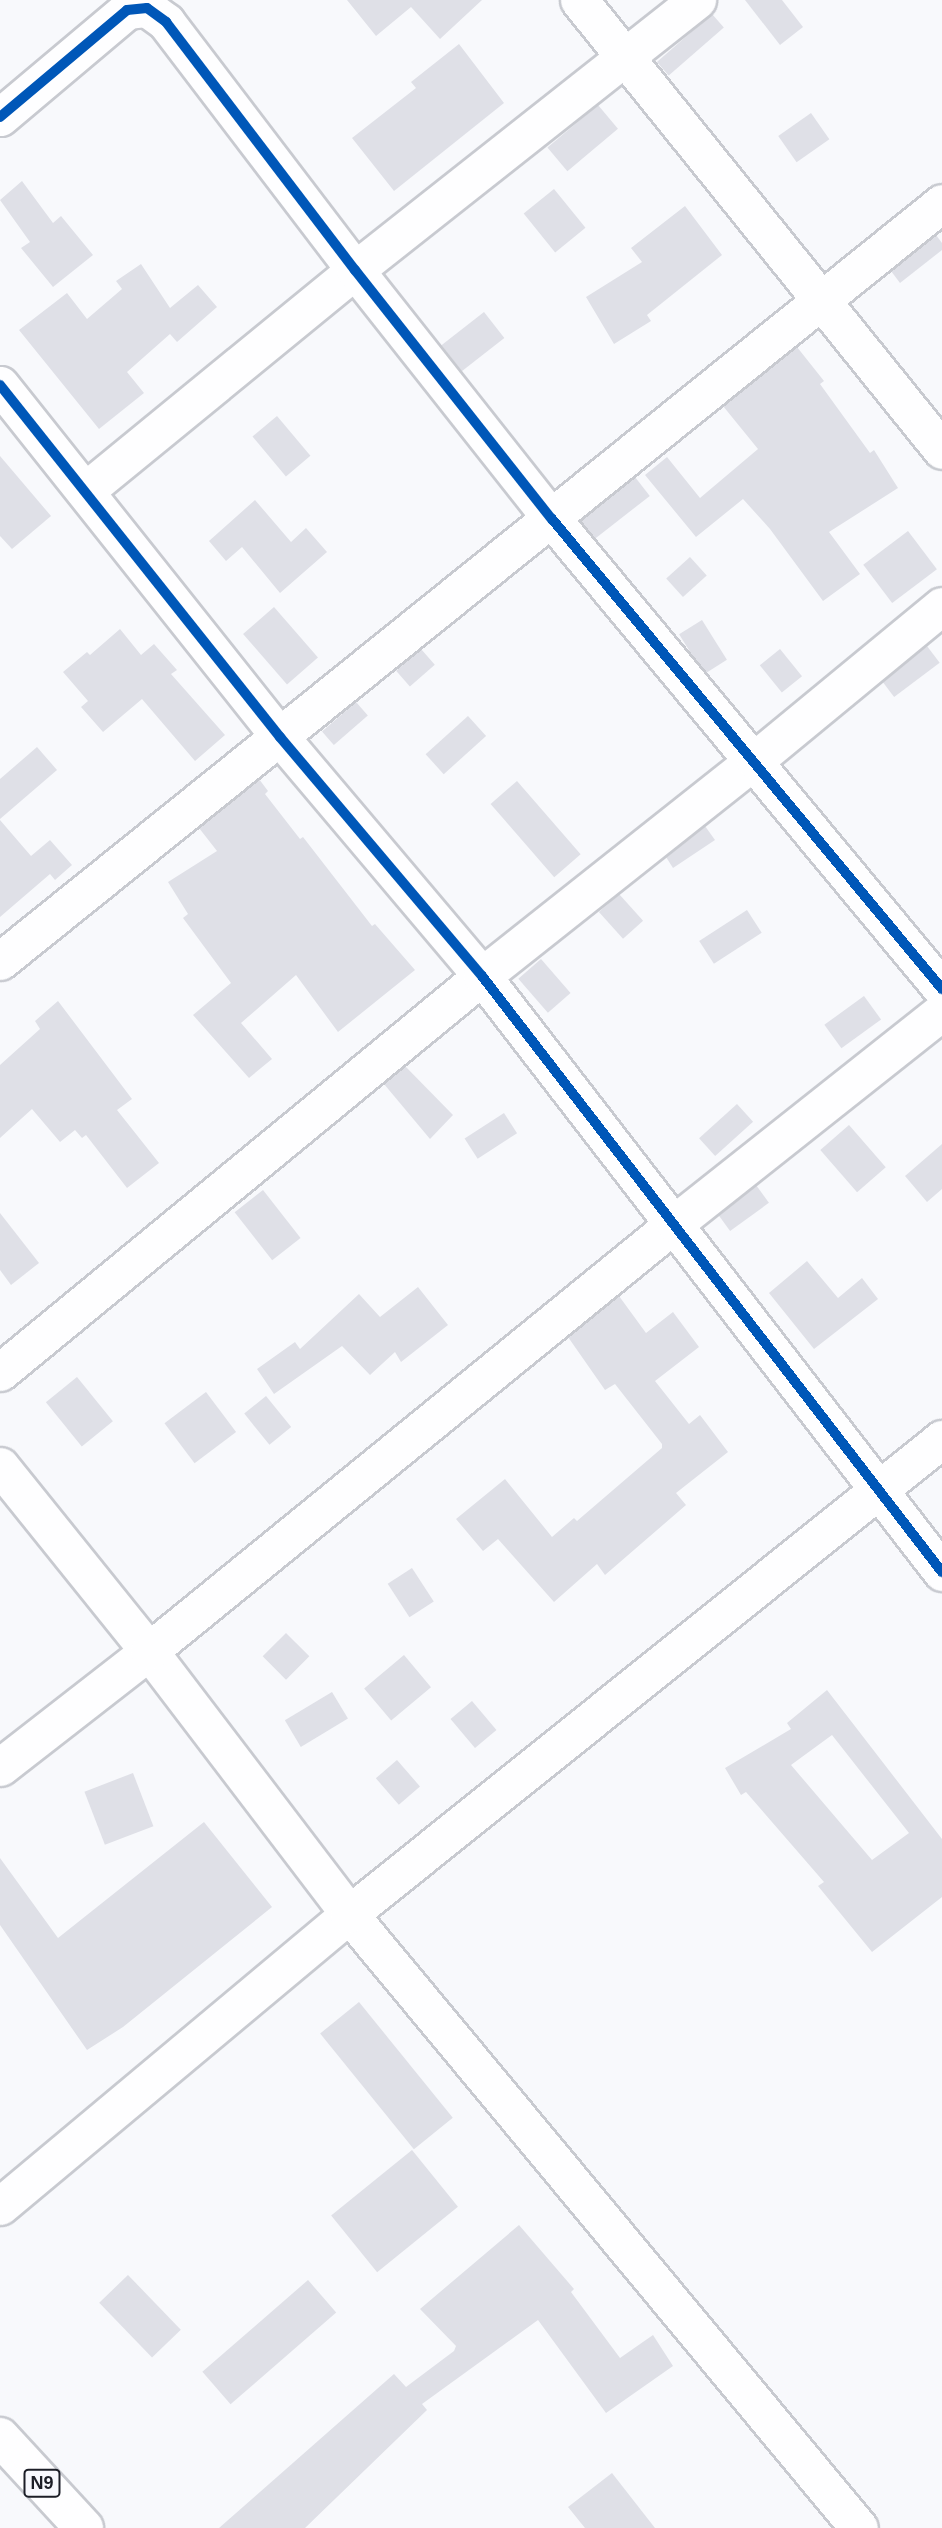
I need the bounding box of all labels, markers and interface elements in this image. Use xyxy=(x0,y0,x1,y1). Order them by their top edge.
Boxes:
road number: N9 xyxy=(23,2468,61,2498)

